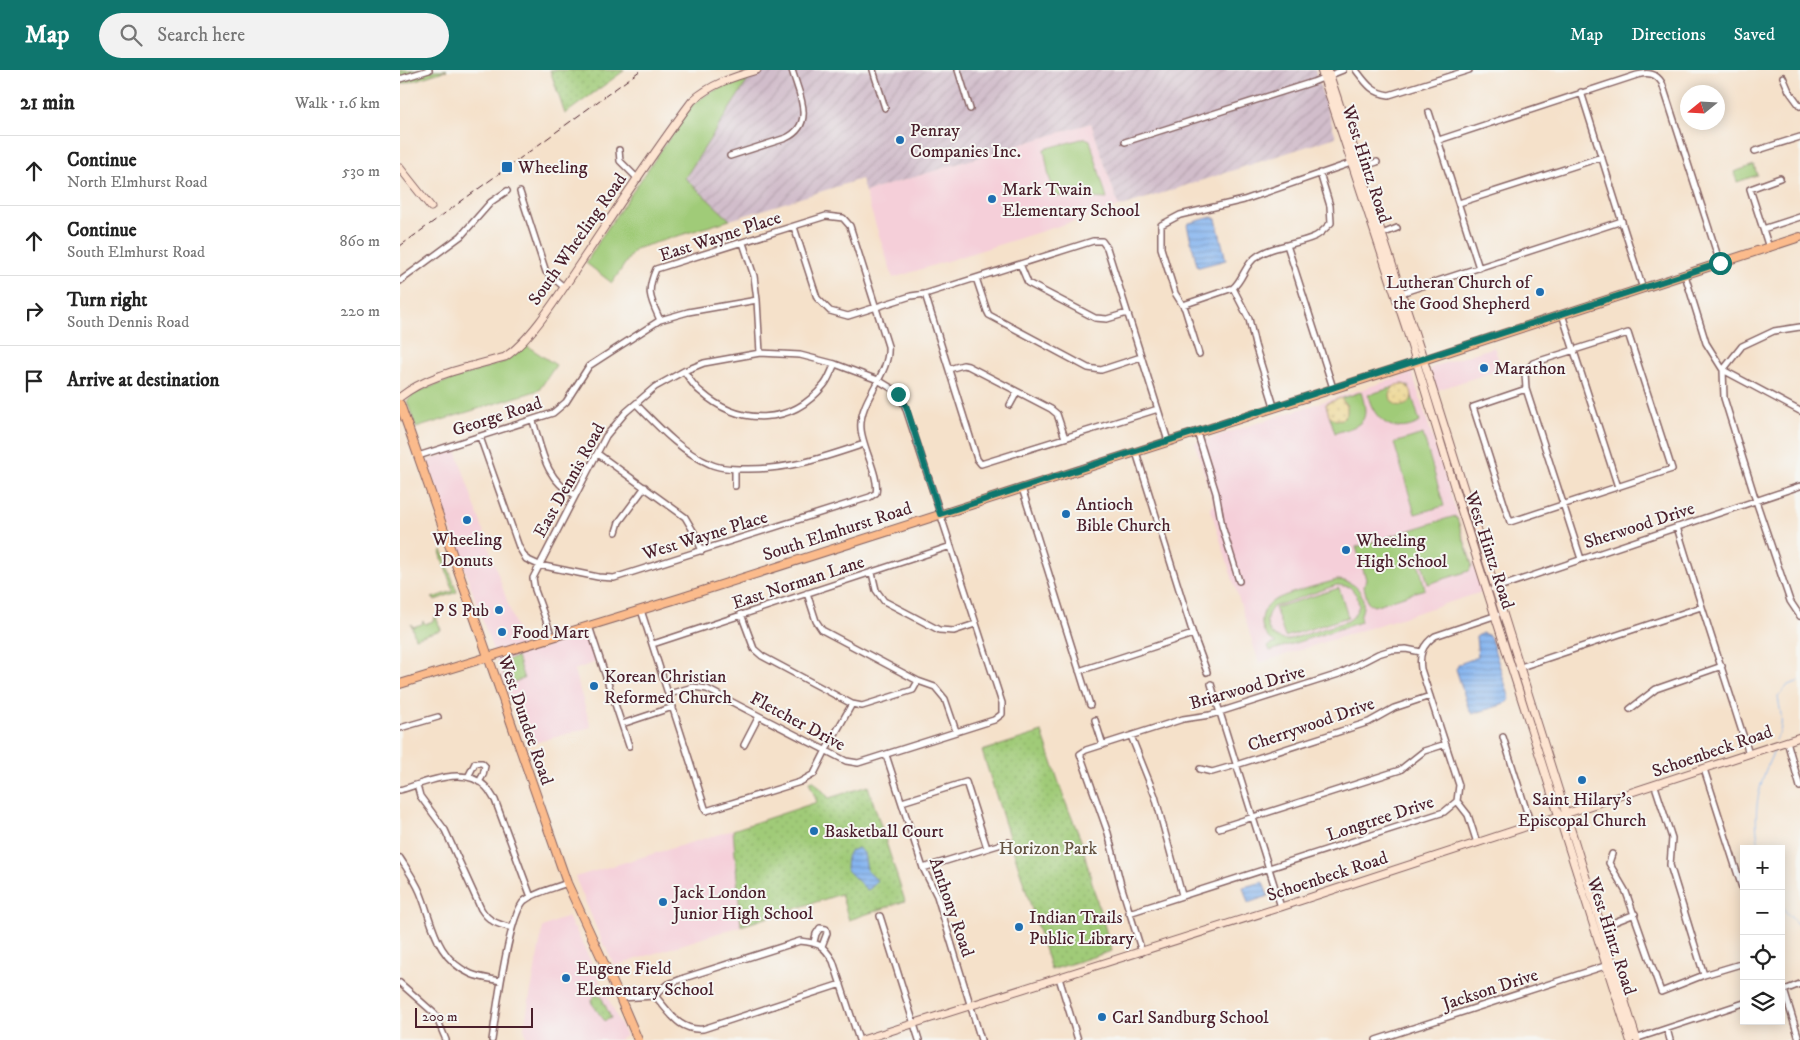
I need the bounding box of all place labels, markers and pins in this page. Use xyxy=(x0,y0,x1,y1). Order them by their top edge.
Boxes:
place label: Penray Companies Inc. xyxy=(910,120,1021,163)
marker: Penray Companies Inc. xyxy=(894,134,906,146)
place label: Wheeling xyxy=(517,157,588,179)
marker: Wheeling xyxy=(500,160,514,174)
place label: Mark Twain Elementary School xyxy=(1002,179,1140,222)
marker: Mark Twain Elementary School xyxy=(986,193,998,205)
place label: Lutheran Church of the Good Shepherd xyxy=(1386,272,1533,315)
marker: Lutheran Church of the Good Shepherd xyxy=(1534,286,1546,298)
place label: Marathon xyxy=(1494,358,1566,380)
marker: Marathon xyxy=(1478,362,1490,374)
place label: Antioch Bible Church xyxy=(1076,494,1171,537)
marker: Antioch Bible Church xyxy=(1060,508,1072,520)
marker: Wheeling Donuts xyxy=(461,514,473,526)
place label: Wheeling Donuts xyxy=(431,529,502,572)
place label: Wheeling High School xyxy=(1355,530,1448,573)
marker: Wheeling High School xyxy=(1340,544,1352,556)
place label: P S Pub xyxy=(434,600,489,622)
marker: P S Pub xyxy=(493,604,505,616)
place label: Food Mart xyxy=(512,622,590,644)
marker: Food Mart xyxy=(496,626,508,638)
place label: Korean Christian Reformed Church xyxy=(604,666,733,709)
marker: Korean Christian Reformed Church xyxy=(588,680,600,692)
marker: Saint Hilary's Episcopal Church xyxy=(1576,774,1588,786)
place label: Saint Hilary's Episcopal Church xyxy=(1518,789,1647,832)
place label: Basketball Court xyxy=(824,821,944,843)
marker: Basketball Court xyxy=(808,825,820,837)
place label: Jack London Junior High School xyxy=(671,882,814,925)
marker: Jack London Junior High School xyxy=(657,896,669,908)
place label: Indian Trails Public Library xyxy=(1029,907,1134,950)
marker: Indian Trails Public Library xyxy=(1013,921,1025,933)
place label: Eugene Field Elementary School xyxy=(576,958,714,1001)
marker: Eugene Field Elementary School xyxy=(560,972,572,984)
place label: Carl Sandburg School xyxy=(1112,1007,1269,1029)
marker: Carl Sandburg School xyxy=(1096,1011,1108,1023)

